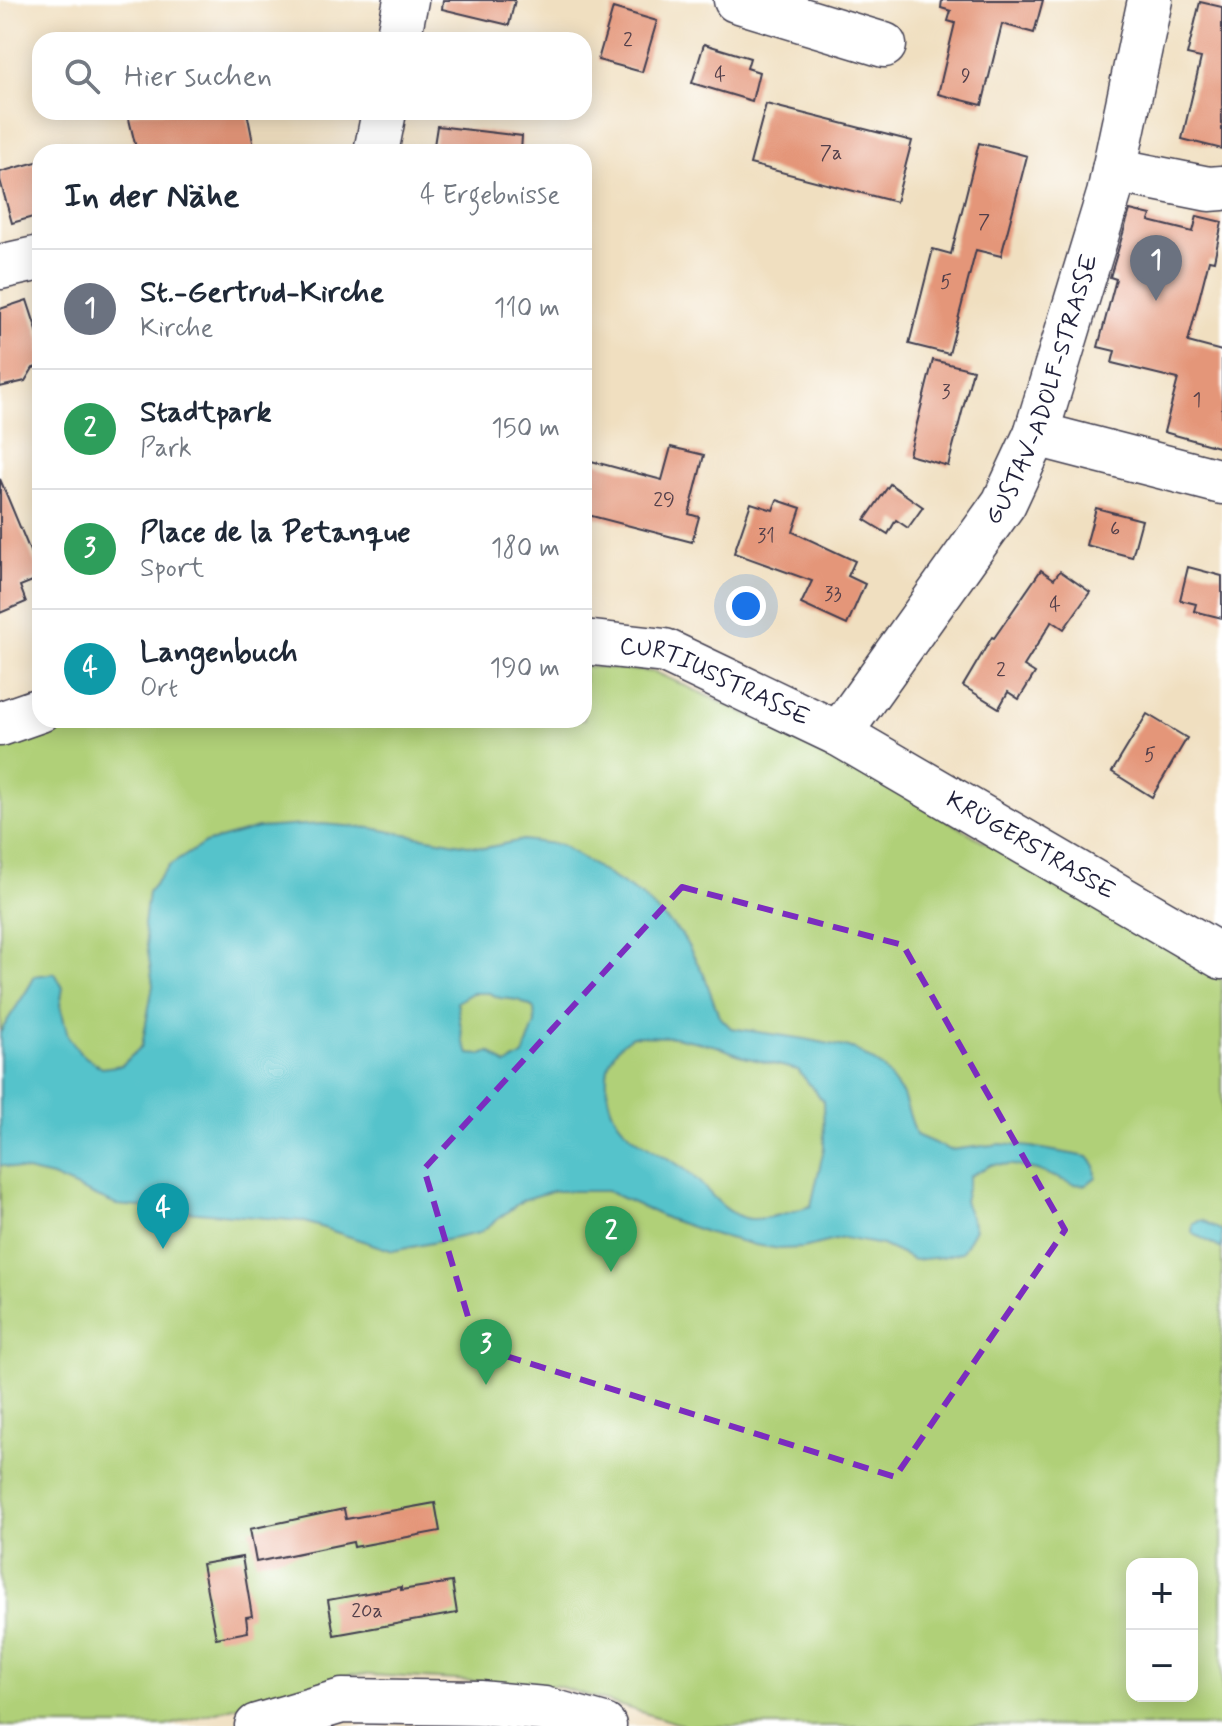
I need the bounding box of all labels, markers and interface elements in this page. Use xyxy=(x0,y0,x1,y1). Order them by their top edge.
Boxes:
house number: 2 xyxy=(623,27,633,54)
search box xyxy=(32,32,592,120)
icon: search xyxy=(60,54,104,98)
text: Hier suchen xyxy=(124,57,272,96)
house number: 4 xyxy=(714,62,726,89)
house number: 9 xyxy=(961,63,971,90)
house number: 7a xyxy=(820,140,842,167)
text: In der Nähe xyxy=(64,174,239,219)
text: 4 Ergebnisse xyxy=(420,179,560,213)
house number: 7 xyxy=(978,209,990,236)
pin: 1 xyxy=(1130,235,1182,301)
street label: GUSTAV-ADOLF-STRASSE xyxy=(978,250,1105,531)
house number: 5 xyxy=(940,269,952,296)
text: St.-Gertrud-Kirche xyxy=(140,273,384,312)
text: 1 xyxy=(84,292,96,326)
text: 110 m xyxy=(494,292,560,326)
text: Kirche xyxy=(140,312,213,346)
house number: 3 xyxy=(941,379,951,406)
house number: 1 xyxy=(1193,387,1201,414)
text: Stadtpark xyxy=(140,393,272,432)
text: 2 xyxy=(84,412,96,446)
text: 150 m xyxy=(491,412,560,446)
text: Park xyxy=(140,432,192,466)
house number: 29 xyxy=(653,487,675,514)
text: Place de la Petanque xyxy=(140,513,411,552)
house number: 6 xyxy=(1110,516,1120,543)
house number: 31 xyxy=(757,523,775,550)
text: 3 xyxy=(84,532,96,566)
text: 180 m xyxy=(491,532,560,566)
text: Sport xyxy=(140,552,204,586)
house number: 33 xyxy=(824,581,842,608)
your location xyxy=(726,586,766,626)
house number: 4 xyxy=(1049,592,1061,619)
street label: CURTIUSSTRASSE xyxy=(618,631,815,733)
text: Langenbuch xyxy=(140,633,298,672)
text: 4 xyxy=(82,652,98,686)
text: 190 m xyxy=(490,652,560,686)
house number: 2 xyxy=(996,657,1006,684)
text: Ort xyxy=(140,672,178,706)
house number: 5 xyxy=(1144,742,1156,769)
street label: KRÜGERSTRASSE xyxy=(940,784,1121,907)
pin: 4 xyxy=(137,1183,189,1249)
pin: 2 xyxy=(585,1206,637,1272)
pin: 3 xyxy=(460,1319,512,1385)
map controls xyxy=(1126,1558,1198,1702)
button: + xyxy=(1126,1558,1198,1630)
house number: 20a xyxy=(351,1598,383,1625)
button: − xyxy=(1126,1630,1198,1702)

